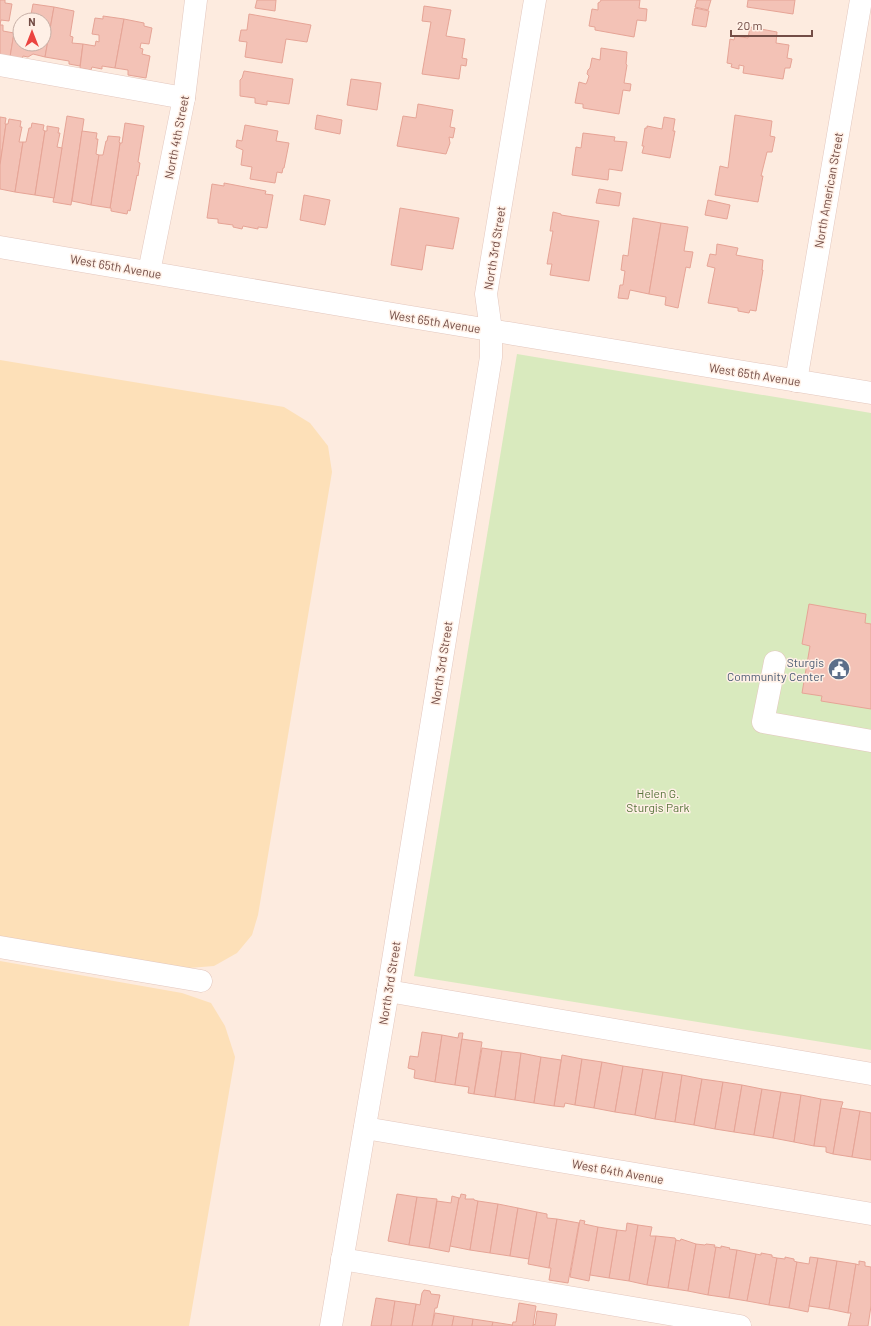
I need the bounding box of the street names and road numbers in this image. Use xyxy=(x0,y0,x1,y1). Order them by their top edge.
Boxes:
street label: North 4th Street xyxy=(161,94,191,180)
street label: North American Street xyxy=(811,131,845,249)
street label: North 3rd Street xyxy=(480,205,508,291)
street label: West 65th Avenue xyxy=(69,251,163,281)
street label: West 65th Avenue xyxy=(388,307,482,335)
street label: West 65th Avenue xyxy=(708,360,802,388)
street label: North 3rd Street xyxy=(427,620,455,706)
street label: North 3rd Street xyxy=(375,940,403,1026)
street label: West 64th Avenue xyxy=(571,1156,665,1186)

